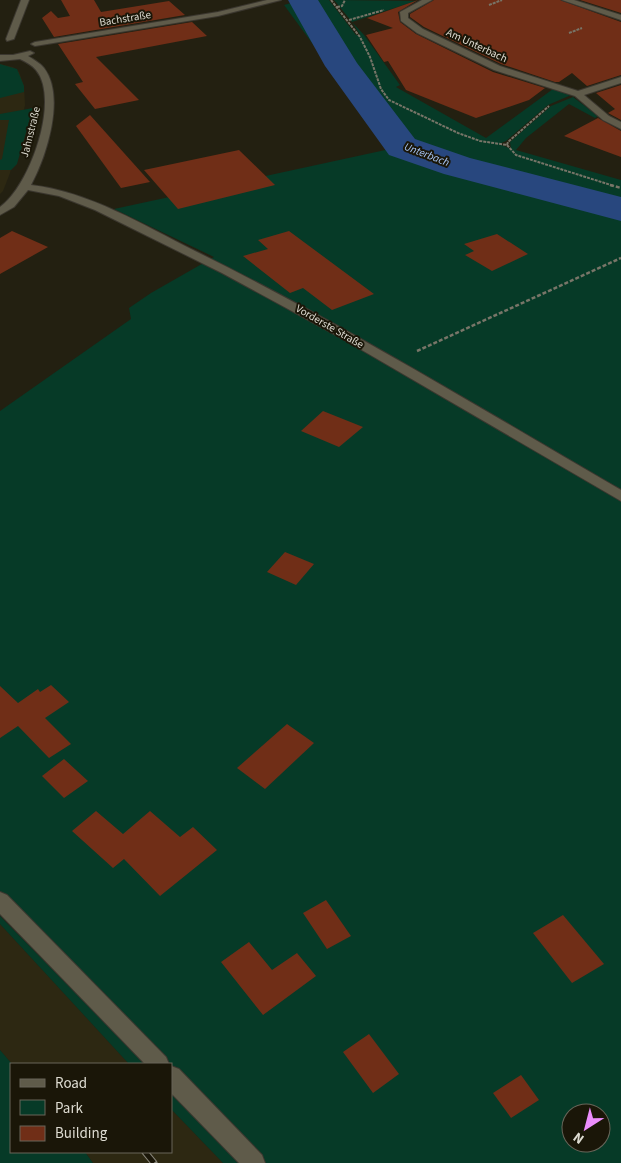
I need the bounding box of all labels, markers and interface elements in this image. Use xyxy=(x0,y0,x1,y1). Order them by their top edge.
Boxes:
street label: Bachstraße xyxy=(98,7,152,30)
street label: Am Unterbach xyxy=(444,25,510,66)
street label: Jahnstraße xyxy=(17,105,44,159)
water label: Unterbach xyxy=(402,139,452,170)
street label: Vorderste Straße xyxy=(293,301,367,352)
legend xyxy=(10,1063,172,1153)
text: Road xyxy=(55,1073,87,1094)
text: Park xyxy=(55,1098,84,1119)
north arrow xyxy=(561,1103,611,1153)
text: Building xyxy=(55,1123,108,1144)
text: N xyxy=(569,1127,589,1149)

